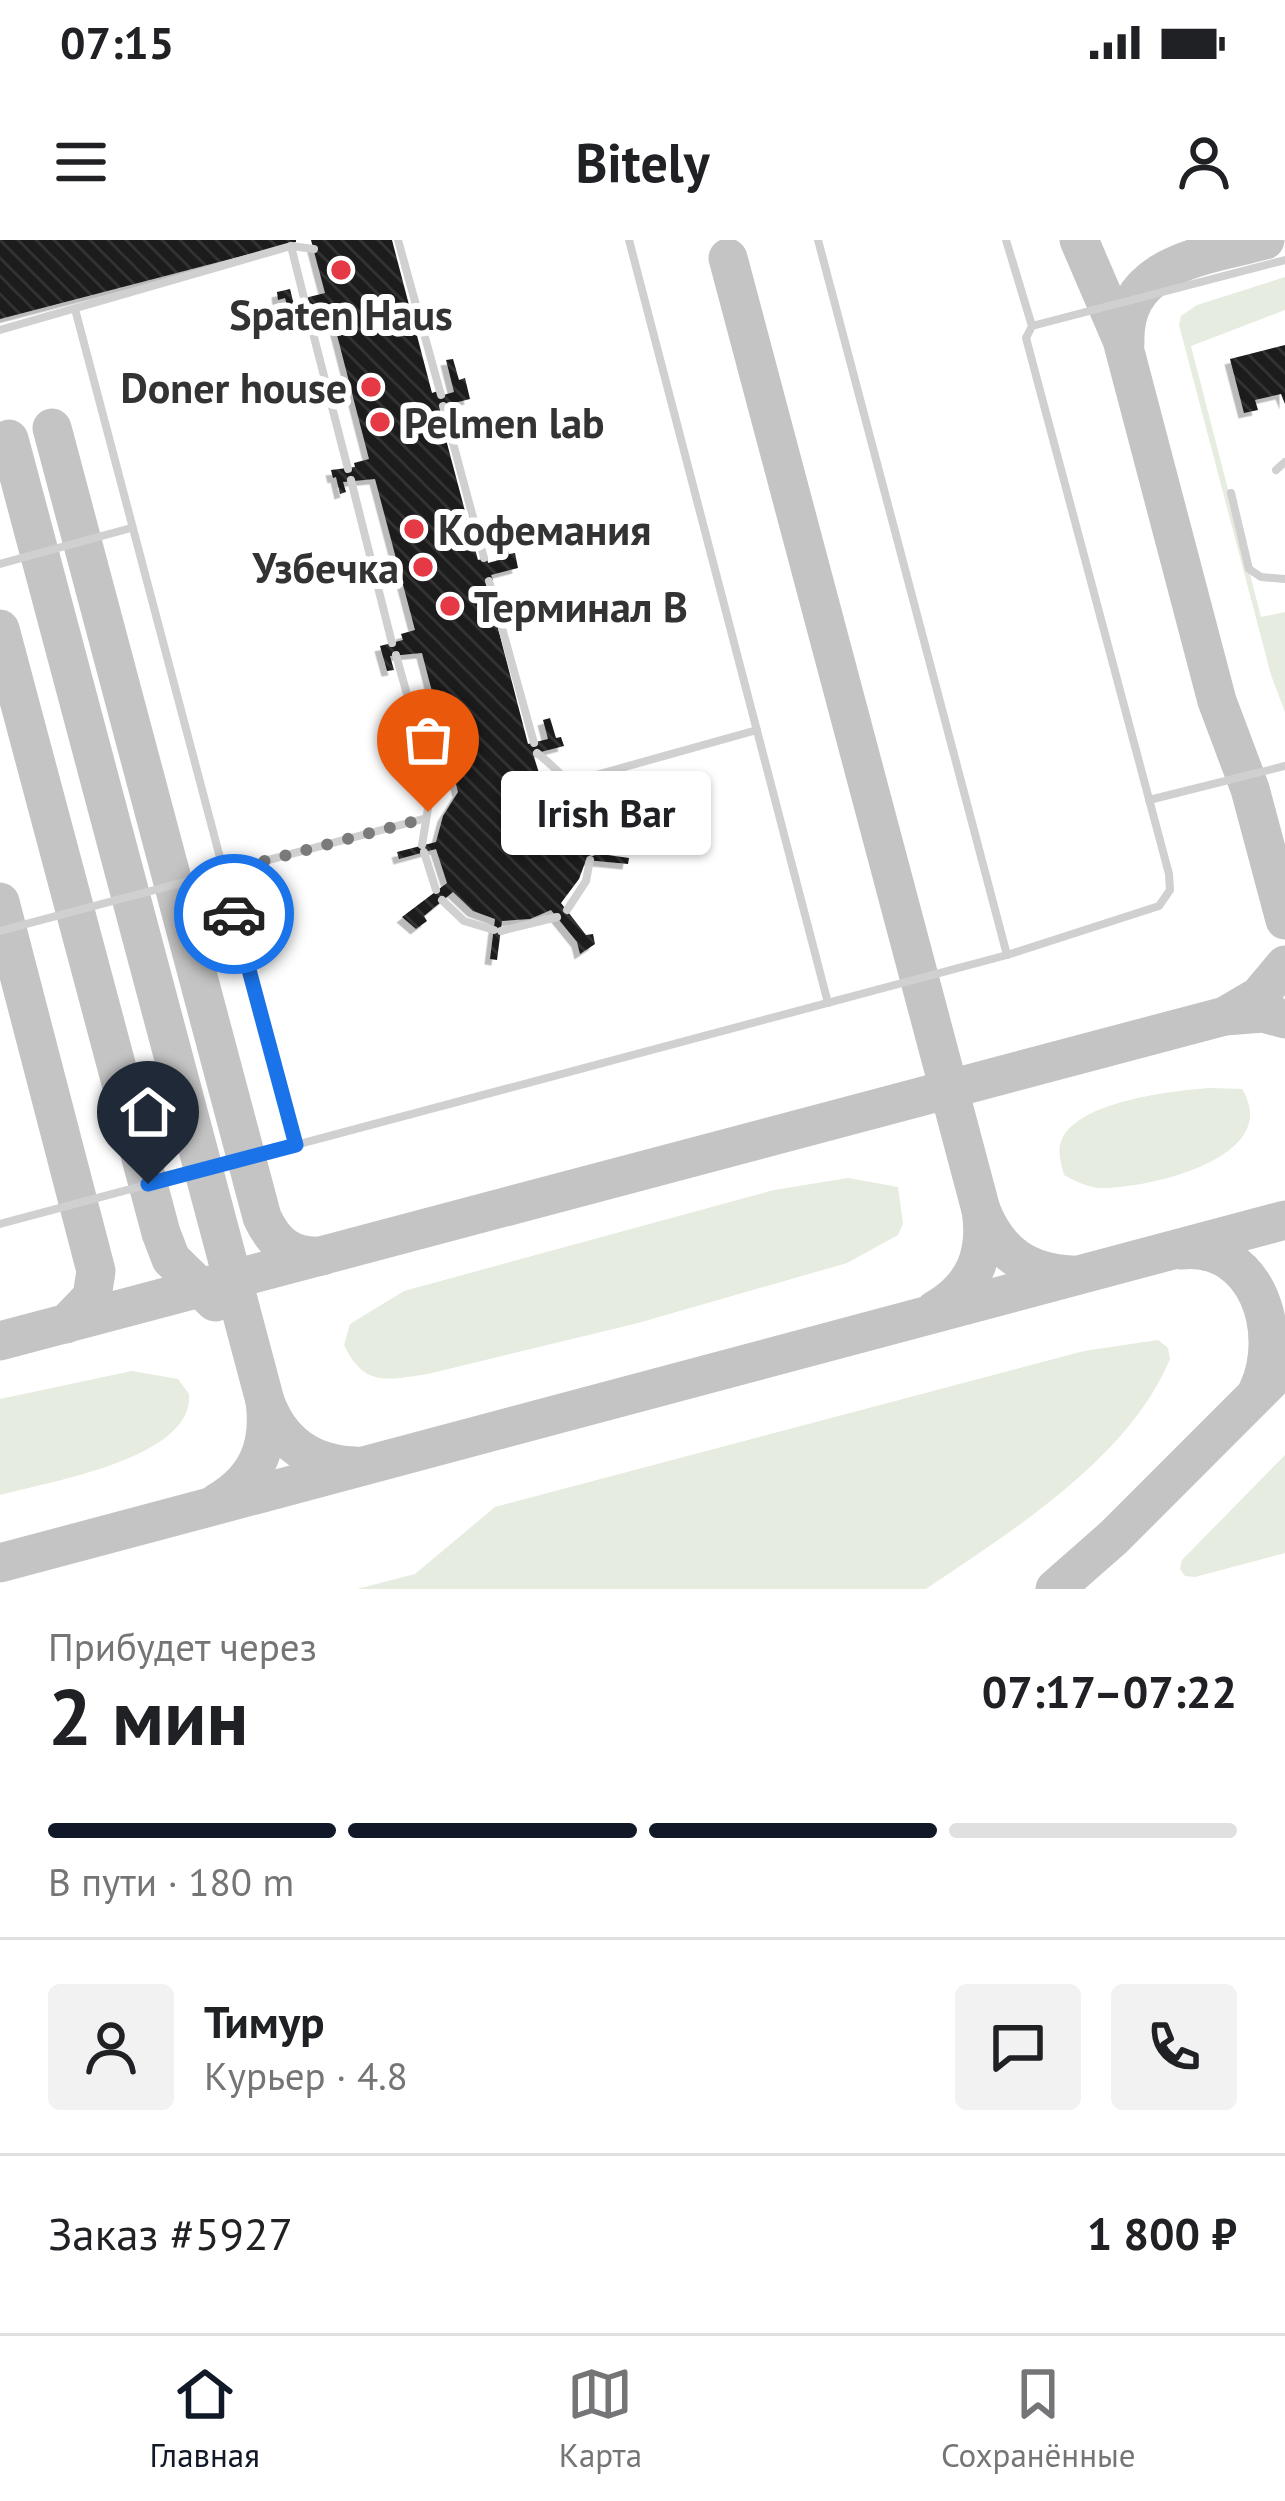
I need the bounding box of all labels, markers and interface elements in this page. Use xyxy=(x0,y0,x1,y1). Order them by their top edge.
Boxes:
text: 07:15 xyxy=(60,13,174,71)
text: Bitely xyxy=(575,127,710,197)
icon: menu xyxy=(48,129,114,195)
icon: person xyxy=(1171,129,1237,195)
marker: Spaten Haus xyxy=(328,257,354,283)
place label: Spaten Haus xyxy=(229,287,453,342)
place label: Doner house xyxy=(121,360,347,415)
marker: Doner house xyxy=(358,374,384,400)
place label: Pelmen lab xyxy=(404,395,605,450)
marker: Pelmen lab xyxy=(367,409,393,435)
place label: Кофемания xyxy=(438,502,651,557)
marker: Кофемания xyxy=(401,516,427,542)
place label: Узбечка xyxy=(251,540,399,595)
marker: Узбечка xyxy=(410,554,436,580)
place label: Терминал B xyxy=(474,579,688,634)
marker: Терминал B xyxy=(437,593,463,619)
pin xyxy=(377,689,479,812)
icon: bag xyxy=(395,707,461,773)
callout: Irish Bar xyxy=(500,770,710,854)
text: Irish Bar xyxy=(537,787,675,838)
courier xyxy=(174,854,294,974)
icon: car xyxy=(201,881,267,947)
pin xyxy=(97,1061,199,1184)
icon: home xyxy=(115,1079,181,1145)
text: Прибудет через xyxy=(48,1621,317,1672)
text: 07:17–07:22 xyxy=(982,1662,1237,1720)
text: 2 мин xyxy=(48,1666,248,1767)
text: В пути · 180 m xyxy=(48,1856,294,1907)
button: person xyxy=(48,1984,174,2110)
button: chat xyxy=(955,1984,1081,2110)
button: phone xyxy=(1111,1984,1237,2110)
text: Тимур xyxy=(204,1992,325,2050)
text: Курьер · 4.8 xyxy=(204,2050,408,2101)
text: Заказ #5927 xyxy=(48,2204,293,2262)
text: 1 800 ₽ xyxy=(1087,2204,1237,2262)
tab: Главная xyxy=(149,2361,260,2476)
tab: Карта xyxy=(559,2361,642,2476)
tab: Сохранённые xyxy=(941,2361,1136,2476)

